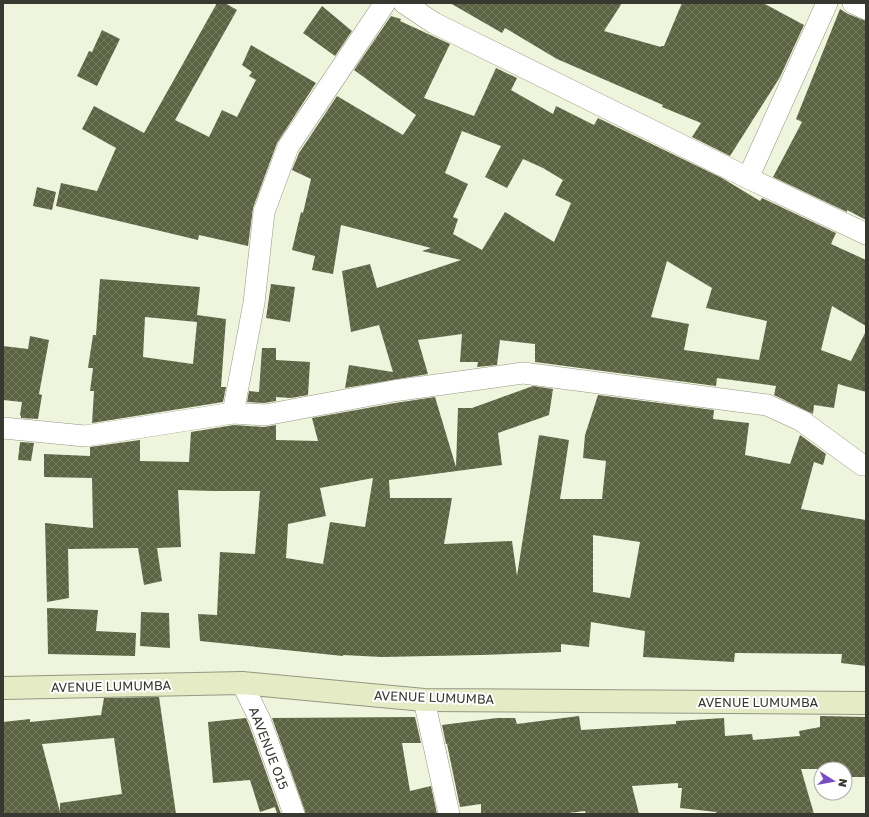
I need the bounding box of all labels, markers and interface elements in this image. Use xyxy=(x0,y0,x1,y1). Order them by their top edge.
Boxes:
street label: AVENUE LUMUMBA xyxy=(51,677,172,695)
street label: AVENUE LUMUMBA xyxy=(374,687,495,707)
street label: AVENUE LUMUMBA xyxy=(698,694,818,710)
street label: AAVENUE O15 xyxy=(246,704,292,792)
north arrow xyxy=(813,761,853,801)
text: N xyxy=(836,778,850,788)

